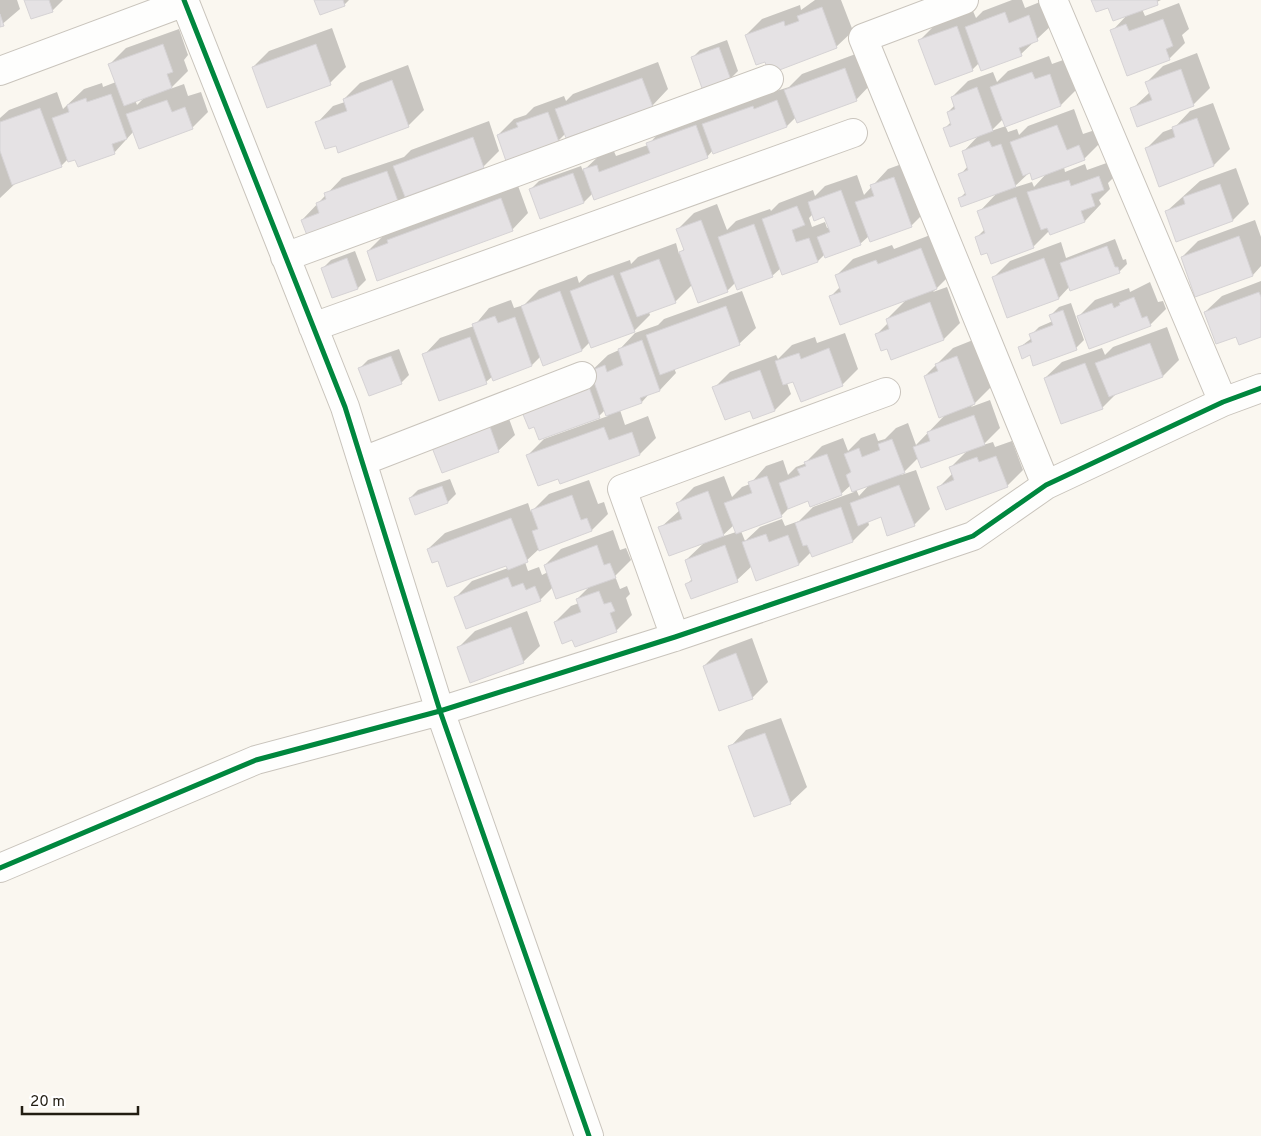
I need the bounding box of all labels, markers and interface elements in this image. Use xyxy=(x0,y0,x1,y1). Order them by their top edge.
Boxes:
scale bar xyxy=(22,1084,139,1116)
text: 20 m xyxy=(30,1093,65,1112)

